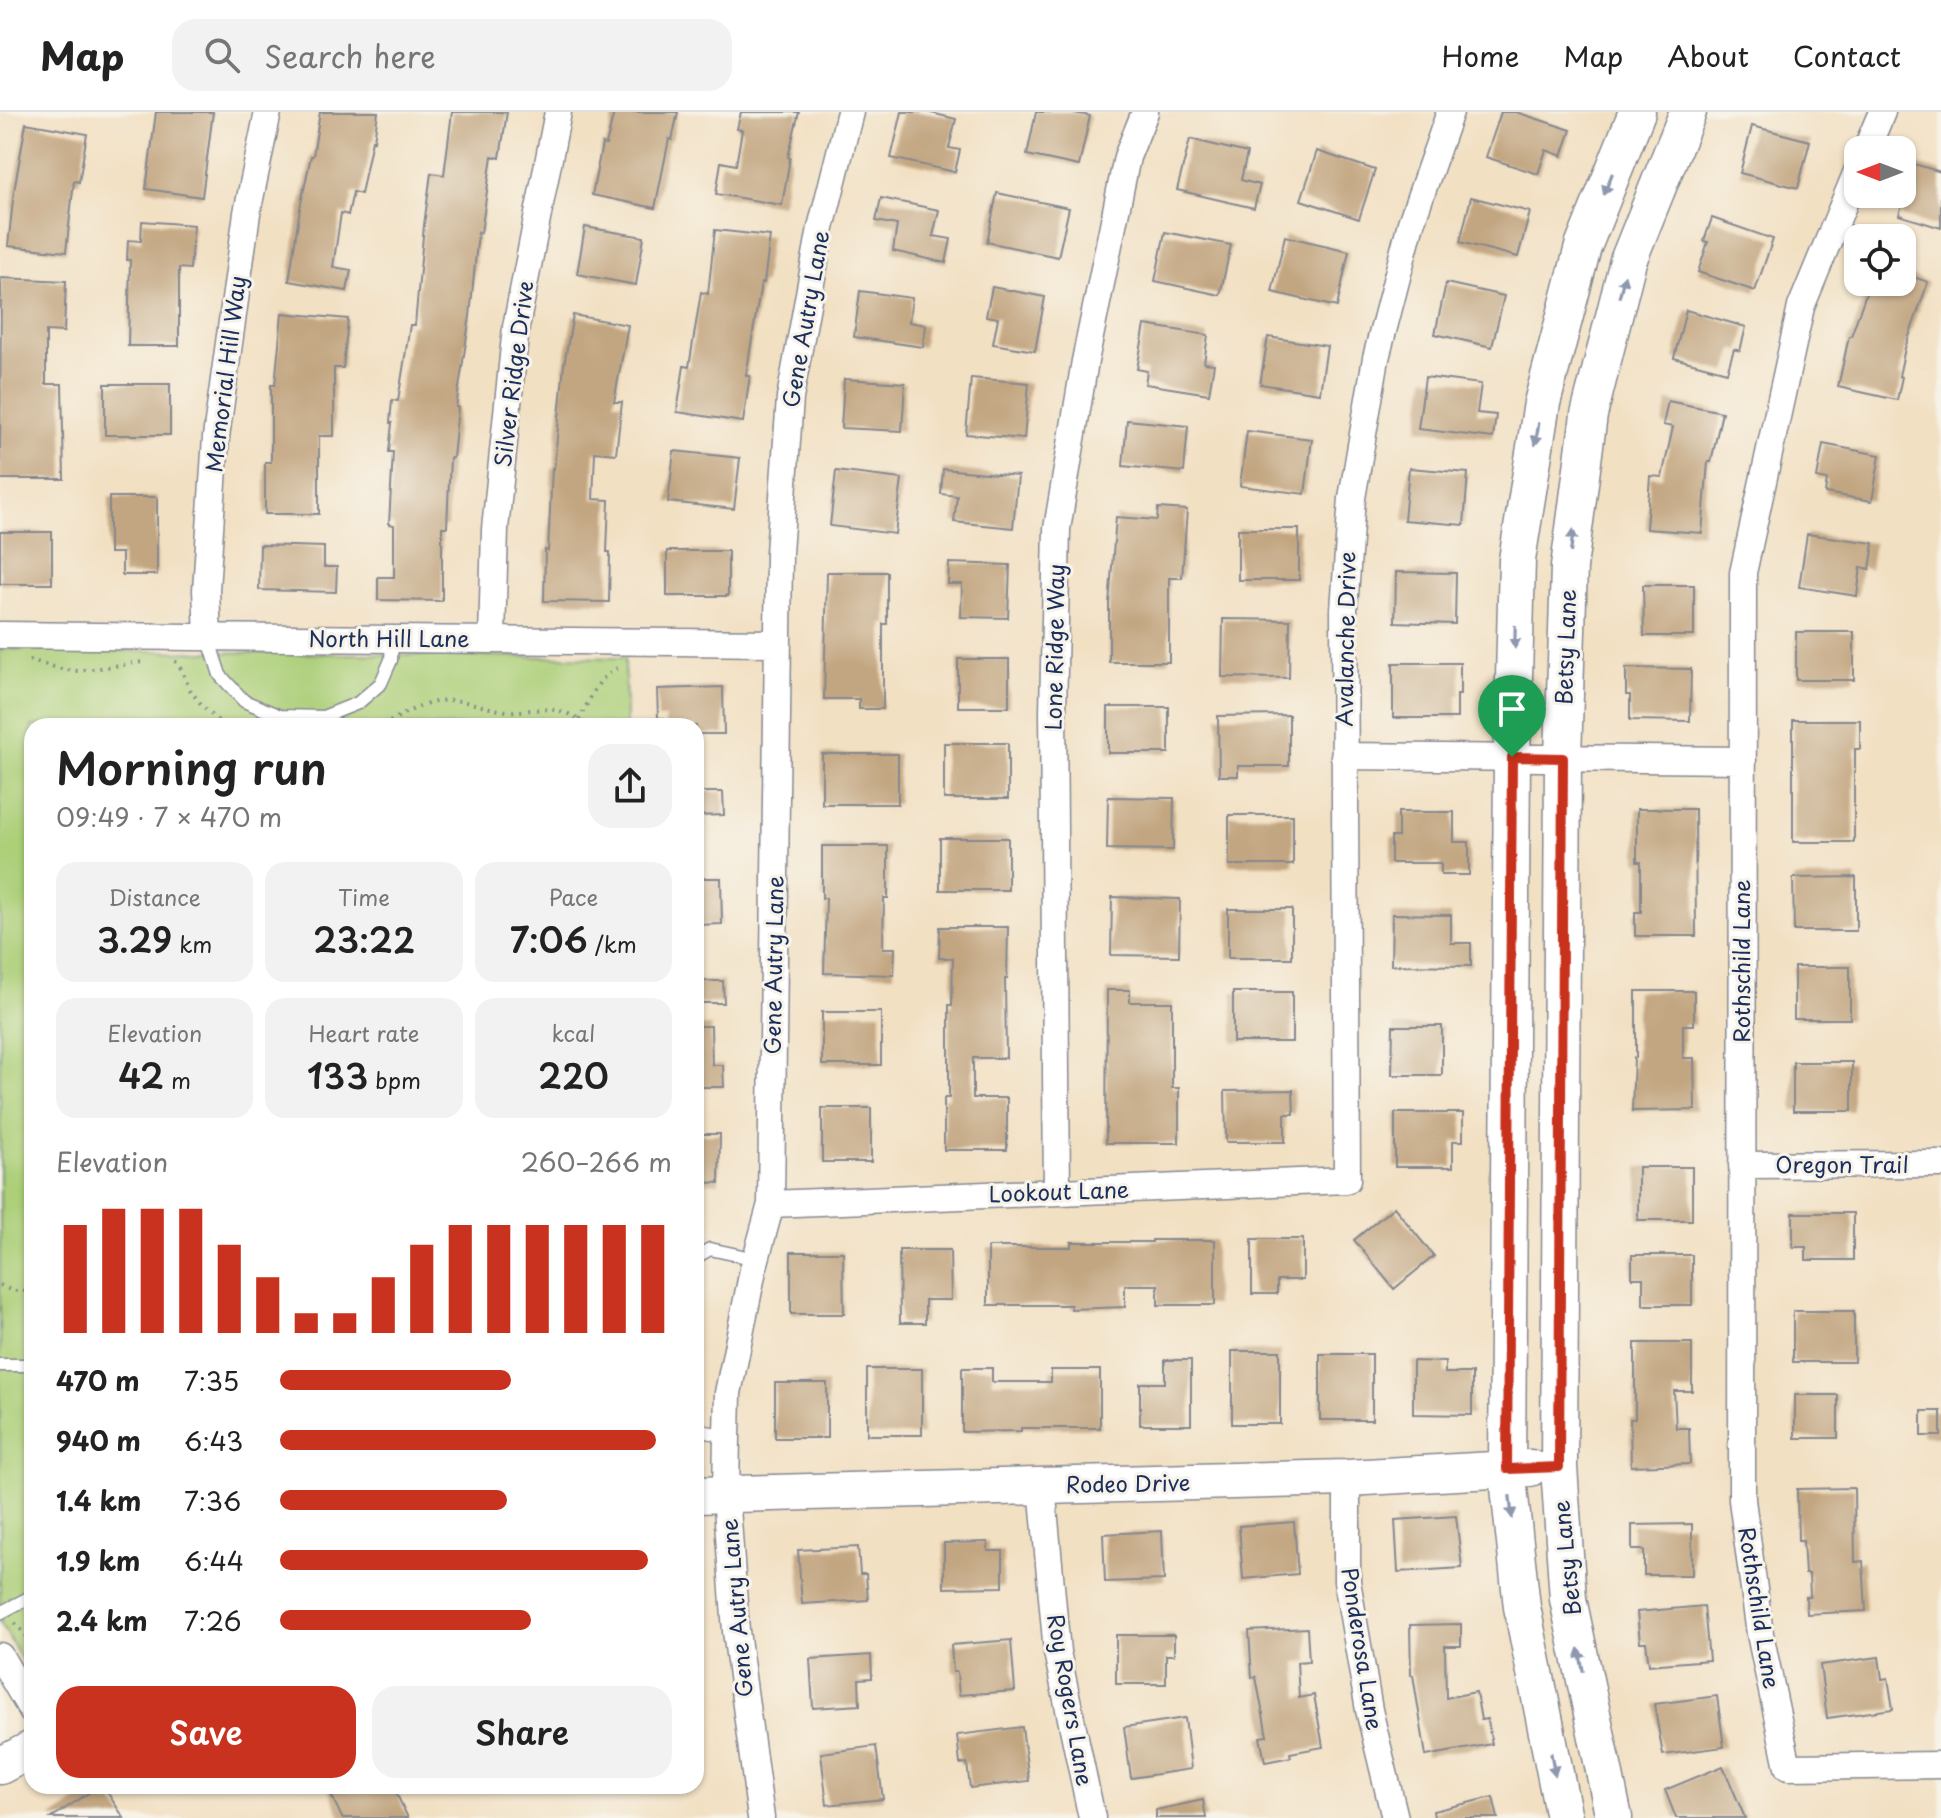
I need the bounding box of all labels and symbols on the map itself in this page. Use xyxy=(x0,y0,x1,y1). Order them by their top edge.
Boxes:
north arrow xyxy=(1844,136,1916,208)
one-way arrow xyxy=(1601,172,1614,196)
street label: Gene Autry Lane xyxy=(773,228,836,410)
street label: Memorial Hill Way xyxy=(196,273,253,474)
one-way arrow xyxy=(1616,273,1628,298)
street label: Silver Ridge Drive xyxy=(485,279,540,469)
one-way arrow xyxy=(1531,422,1543,447)
one-way arrow xyxy=(1566,528,1579,553)
street label: Avalanche Drive xyxy=(1326,551,1363,727)
street label: Lone Ridge Way xyxy=(1036,563,1071,731)
street label: Betsy Lane xyxy=(1546,588,1583,705)
street label: North Hill Lane xyxy=(308,621,470,654)
one-way arrow xyxy=(1509,625,1522,650)
pin xyxy=(1478,675,1546,757)
street label: Gene Autry Lane xyxy=(754,875,791,1055)
street label: Rothschild Lane xyxy=(1724,879,1757,1043)
street label: Oregon Trail xyxy=(1775,1147,1909,1180)
street label: Lookout Lane xyxy=(988,1172,1130,1209)
street label: Rodeo Drive xyxy=(1065,1465,1191,1500)
one-way arrow xyxy=(1505,1495,1518,1520)
street label: Betsy Lane xyxy=(1543,1499,1588,1618)
street label: Gene Autry Lane xyxy=(711,1517,760,1699)
street label: Rothschild Lane xyxy=(1731,1524,1790,1691)
street label: Ponderosa Lane xyxy=(1334,1565,1393,1733)
street label: Roy Rogers Lane xyxy=(1040,1611,1103,1789)
one-way arrow xyxy=(1574,1647,1586,1672)
one-way arrow xyxy=(1547,1751,1559,1776)

